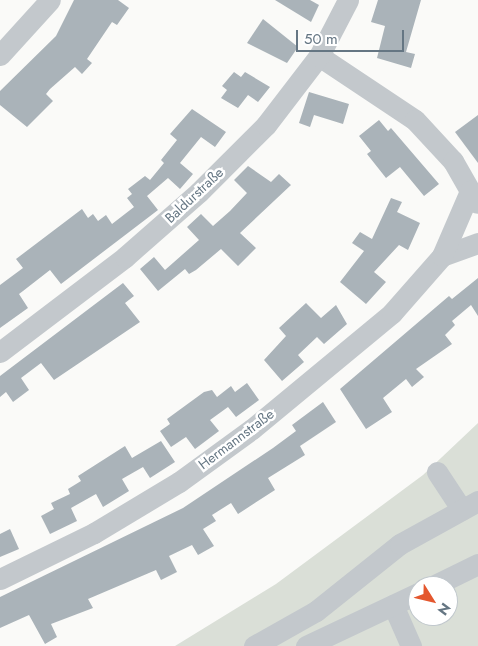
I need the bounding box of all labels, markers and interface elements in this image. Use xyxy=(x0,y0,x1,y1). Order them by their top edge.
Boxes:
scale bar xyxy=(298,20,406,52)
text: 50 m xyxy=(304,28,338,50)
street label: Baldurstraße xyxy=(161,164,227,226)
street label: Hermannstraße xyxy=(195,405,277,473)
north arrow xyxy=(408,576,458,626)
text: N xyxy=(433,599,456,620)

